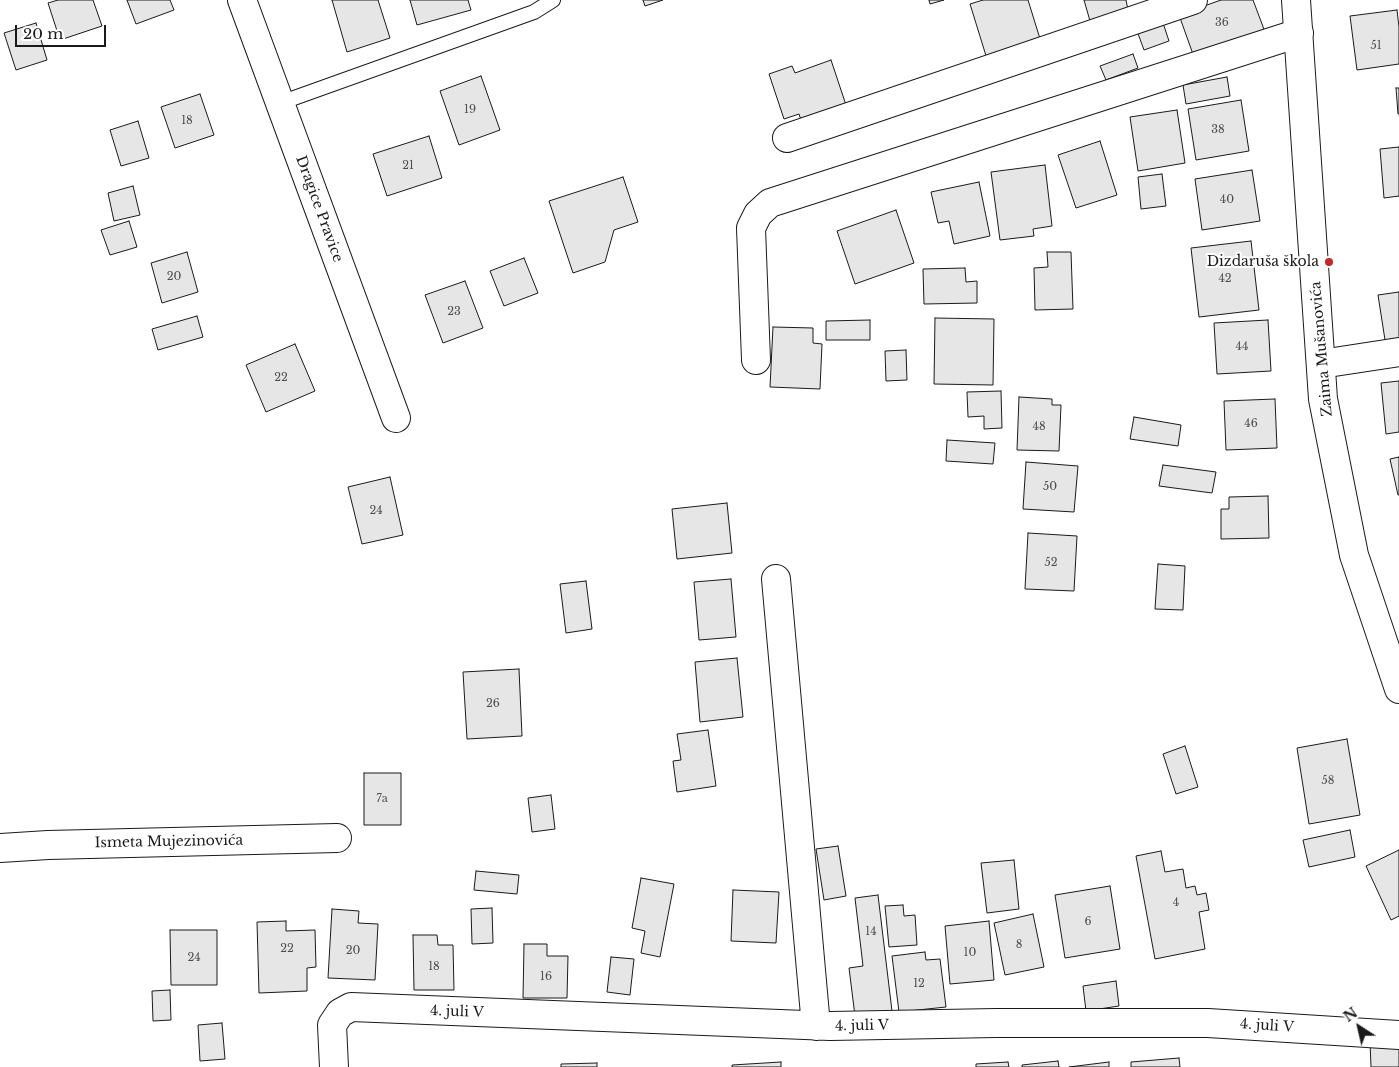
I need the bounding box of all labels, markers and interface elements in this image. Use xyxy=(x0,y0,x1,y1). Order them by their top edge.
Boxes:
scale bar xyxy=(18,15,109,47)
house number: 36 xyxy=(1215,16,1229,30)
text: 20 m xyxy=(23,24,63,43)
house number: 51 xyxy=(1370,39,1382,53)
house number: 19 xyxy=(464,103,476,117)
house number: 18 xyxy=(181,114,193,128)
house number: 38 xyxy=(1211,123,1225,137)
street label: Dragice Pravice xyxy=(292,153,346,265)
house number: 21 xyxy=(402,159,414,173)
house number: 40 xyxy=(1220,193,1234,207)
place label: Dizdaruša škola xyxy=(1207,254,1319,270)
marker: Dizdaruša škola xyxy=(1323,256,1335,268)
house number: 20 xyxy=(167,270,181,284)
house number: 42 xyxy=(1218,272,1232,286)
street label: Zaima Mušanovića xyxy=(1308,281,1336,417)
house number: 23 xyxy=(447,305,461,319)
house number: 44 xyxy=(1236,340,1248,354)
house number: 22 xyxy=(274,371,288,385)
house number: 46 xyxy=(1244,417,1258,431)
house number: 48 xyxy=(1032,420,1046,434)
house number: 50 xyxy=(1043,480,1057,494)
house number: 24 xyxy=(369,504,383,518)
house number: 52 xyxy=(1044,556,1058,570)
house number: 26 xyxy=(486,697,500,711)
house number: 58 xyxy=(1322,774,1334,788)
house number: 7a xyxy=(376,792,388,806)
street label: Ismeta Mujezinovića xyxy=(95,832,243,852)
house number: 4 xyxy=(1173,896,1179,910)
house number: 6 xyxy=(1084,915,1092,929)
house number: 14 xyxy=(865,925,877,939)
house number: 8 xyxy=(1016,938,1022,952)
house number: 22 xyxy=(280,942,294,956)
house number: 20 xyxy=(346,944,360,958)
house number: 10 xyxy=(964,946,976,960)
house number: 24 xyxy=(187,951,201,965)
house number: 18 xyxy=(428,960,440,974)
house number: 16 xyxy=(540,970,552,984)
house number: 12 xyxy=(913,977,925,991)
north arrow xyxy=(1334,1002,1384,1052)
street label: 4. juli V xyxy=(430,1003,484,1021)
text: N xyxy=(1340,1004,1361,1026)
street label: 4. juli V xyxy=(1240,1016,1294,1036)
street label: 4. juli V xyxy=(835,1017,889,1035)

